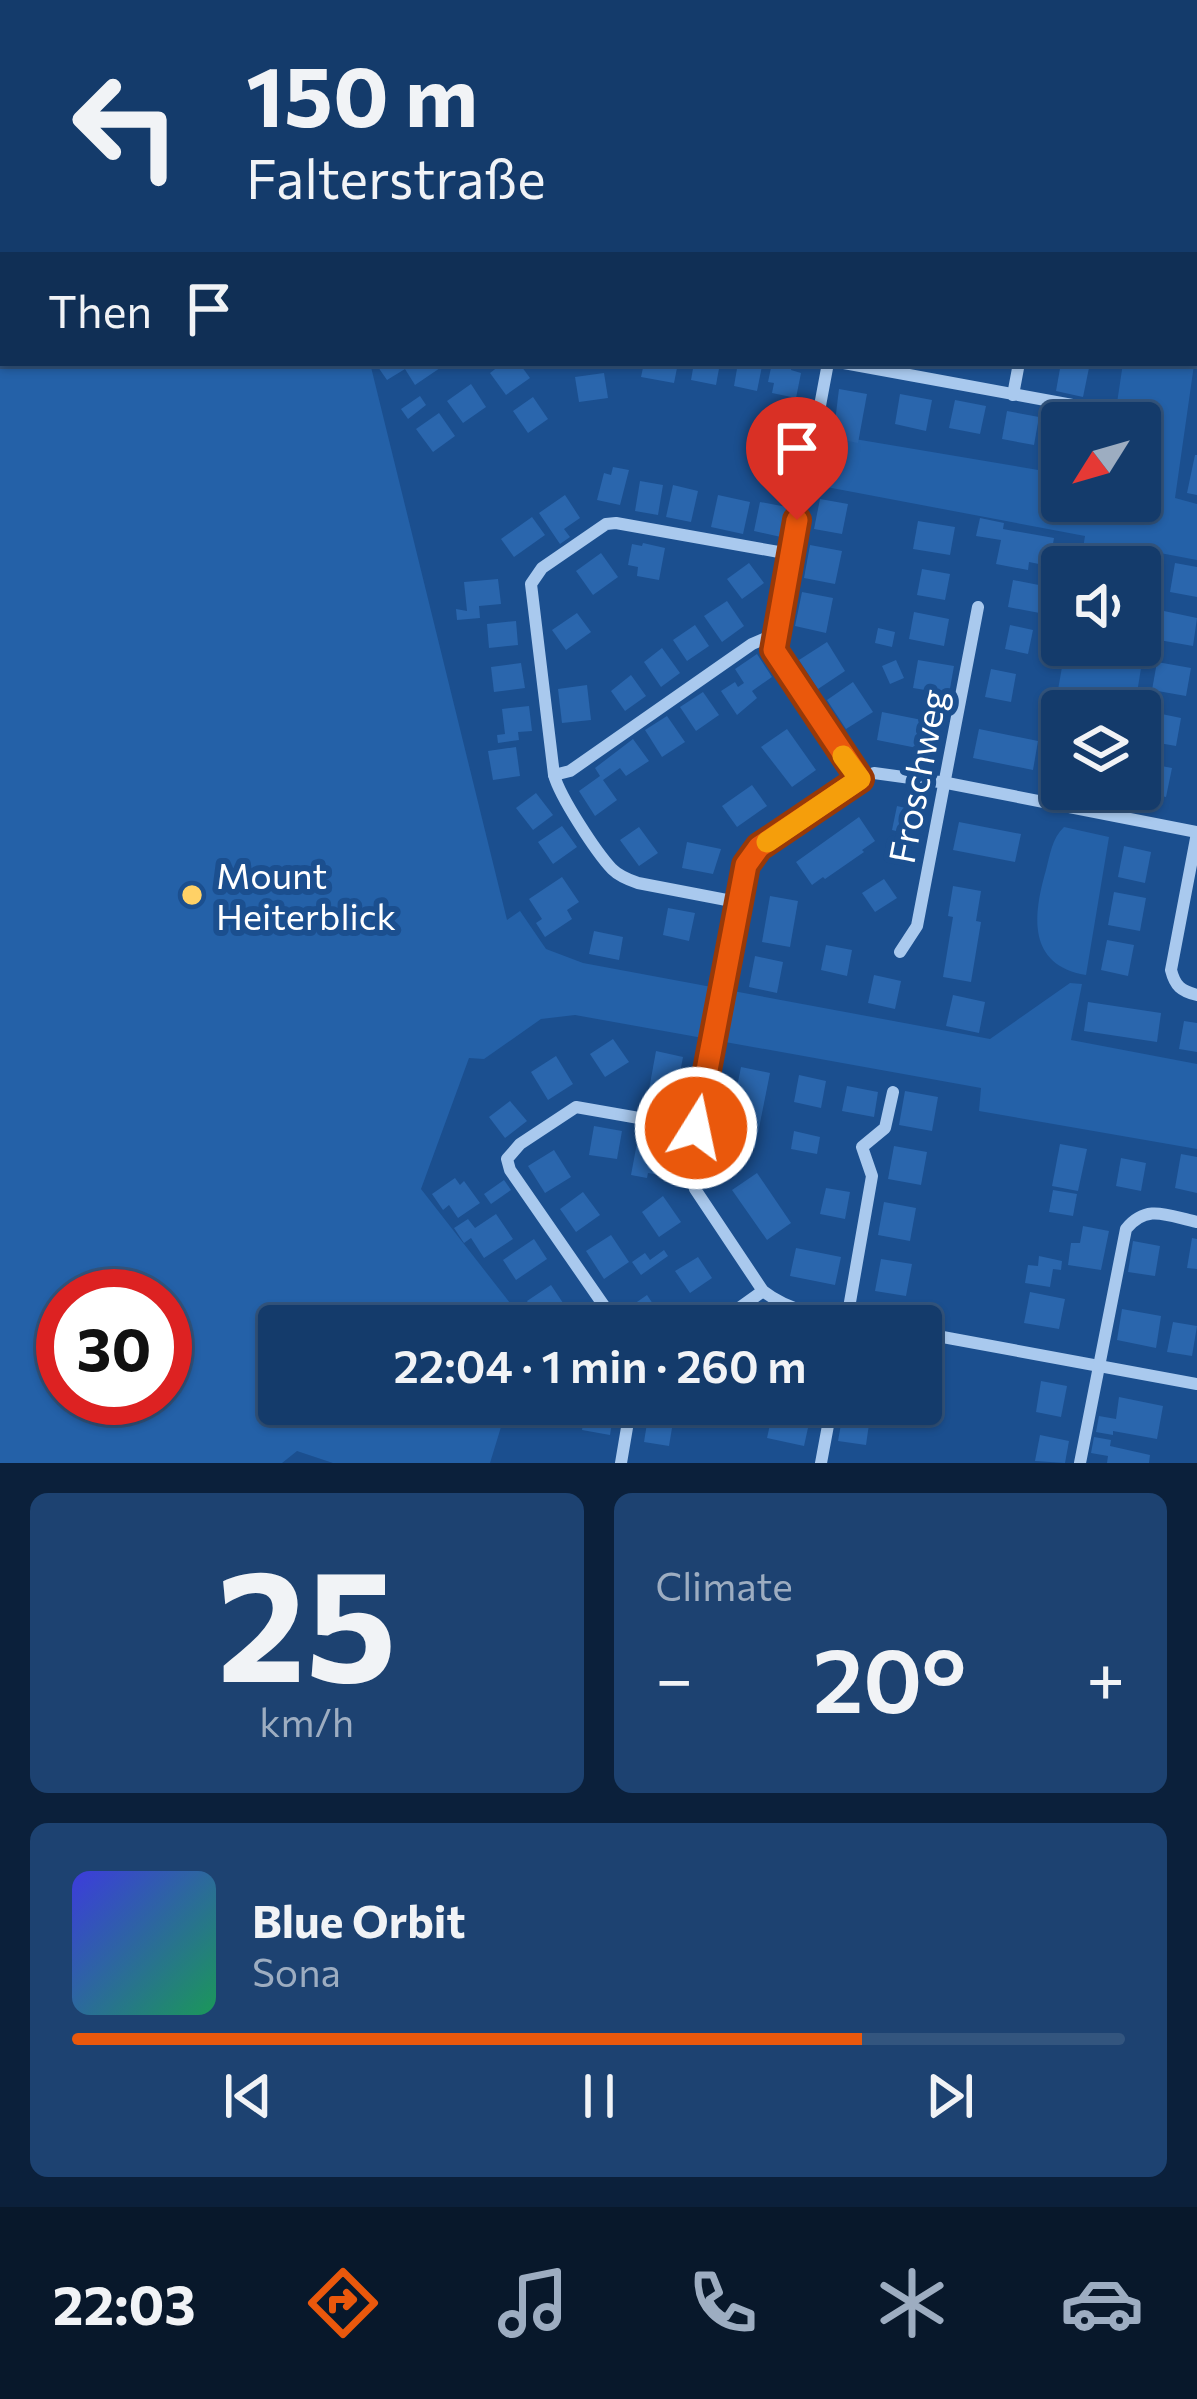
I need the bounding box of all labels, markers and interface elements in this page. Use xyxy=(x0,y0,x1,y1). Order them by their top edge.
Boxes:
text: 150 m xyxy=(246,42,478,144)
icon: left xyxy=(48,48,204,204)
text: Falterstraße xyxy=(246,144,546,210)
icon: arrive xyxy=(176,276,242,342)
text: Then xyxy=(48,282,152,337)
pin xyxy=(746,397,848,520)
north arrow xyxy=(1041,402,1161,522)
map controls xyxy=(1041,402,1161,810)
icon: arrive xyxy=(764,415,830,481)
button: sound xyxy=(1041,546,1161,666)
street label: Froschweg xyxy=(878,685,954,867)
button: layers xyxy=(1041,690,1161,810)
place label: Mount Heiterblick xyxy=(216,852,396,937)
marker: Mount Heiterblick xyxy=(179,882,205,908)
position arrow xyxy=(633,1065,759,1191)
speed limit sign: 30 xyxy=(36,1269,192,1425)
text: 22:04 · 1 min · 260 m xyxy=(393,1337,807,1392)
text: 25 xyxy=(217,1523,397,1714)
text: Climate xyxy=(656,1561,793,1609)
text: 20° xyxy=(813,1621,966,1732)
text: − xyxy=(656,1636,693,1717)
text: + xyxy=(1086,1636,1125,1717)
text: km/h xyxy=(259,1697,354,1745)
text: Blue Orbit xyxy=(252,1892,465,1947)
text: Sona xyxy=(252,1947,341,1995)
icon: previous xyxy=(215,2063,281,2129)
icon: pause xyxy=(566,2063,632,2129)
icon: next xyxy=(917,2063,983,2129)
icon: directions xyxy=(301,2261,385,2345)
icon: music xyxy=(491,2261,575,2345)
icon: phone xyxy=(681,2261,765,2345)
icon: climate xyxy=(870,2261,954,2345)
icon: car xyxy=(1060,2261,1144,2345)
text: 22:03 xyxy=(53,2270,196,2336)

